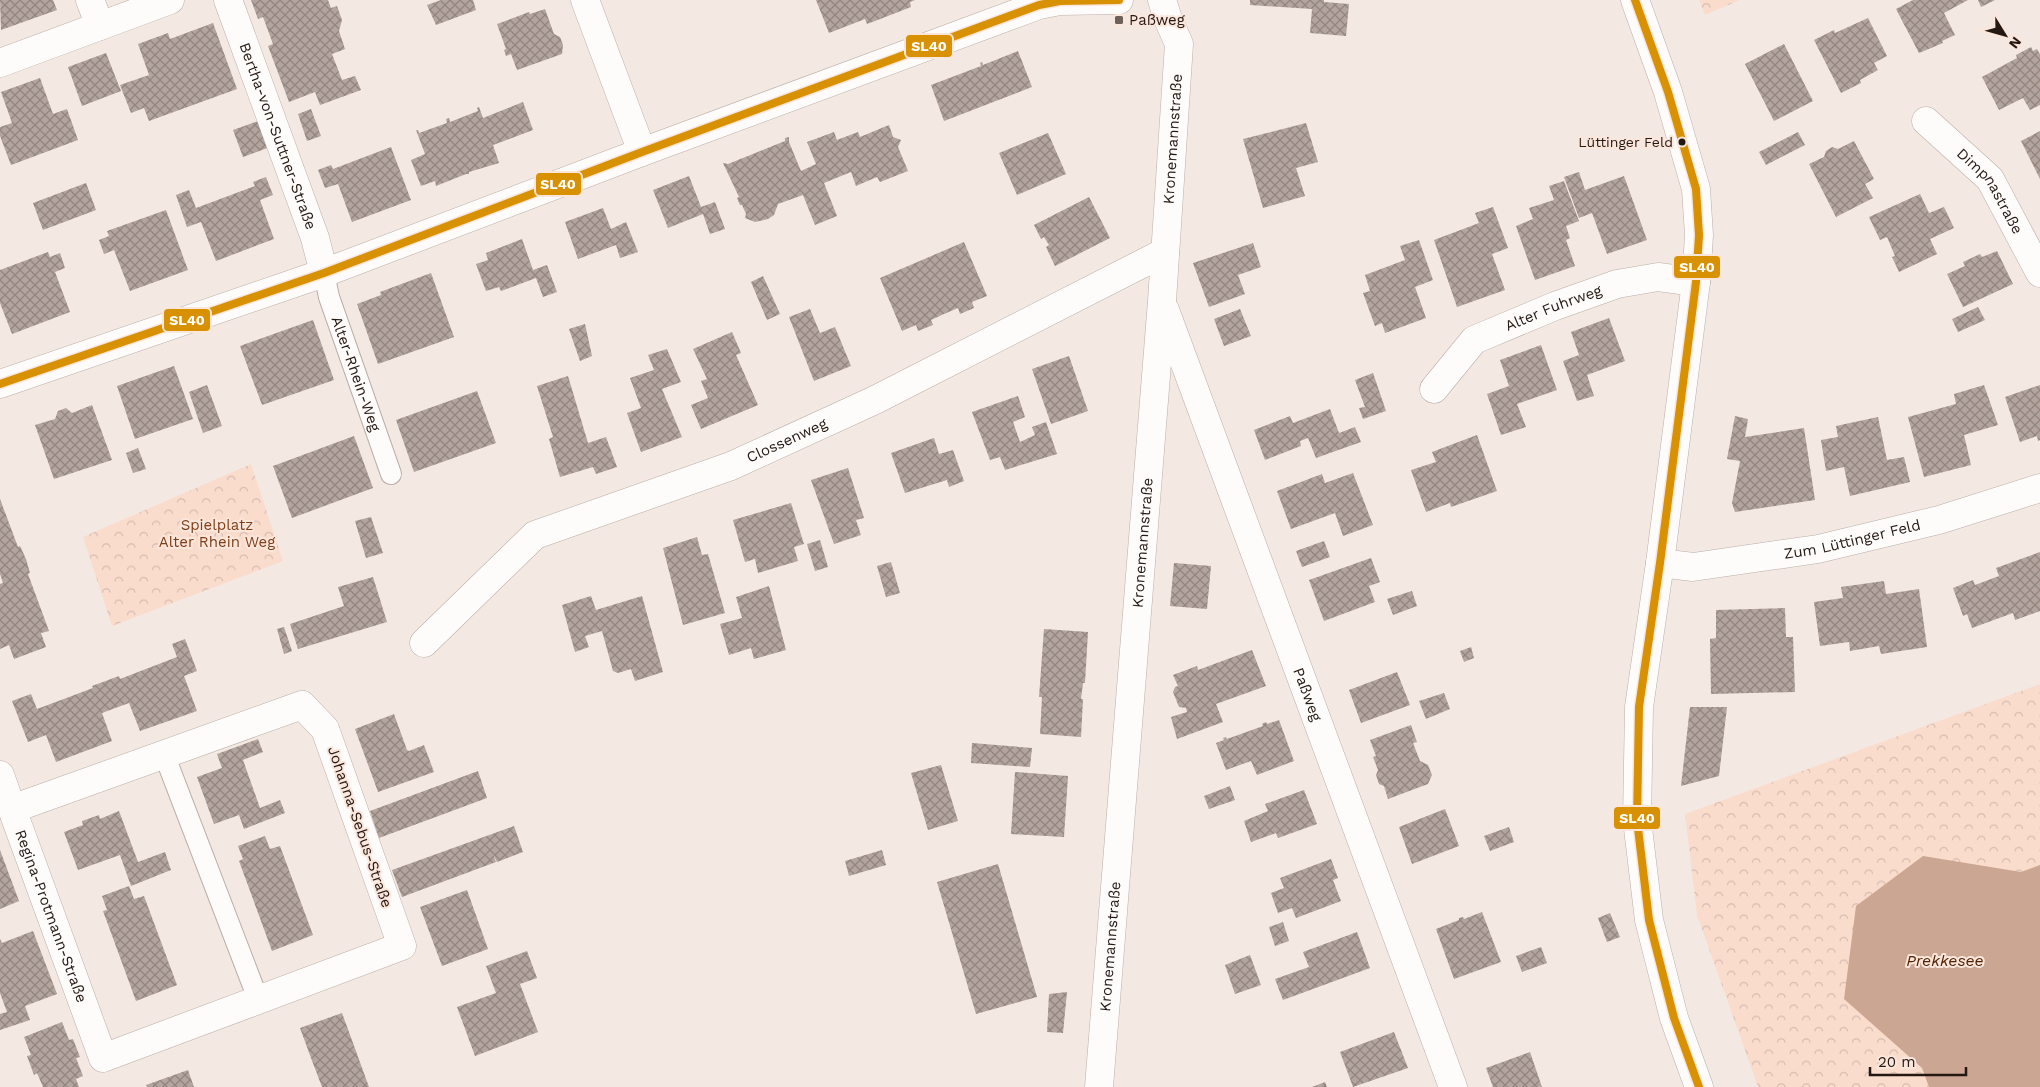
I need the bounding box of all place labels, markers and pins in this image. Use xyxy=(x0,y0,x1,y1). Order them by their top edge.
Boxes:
place label: Paßweg xyxy=(1129,11,1185,29)
marker: Paßweg xyxy=(1113,14,1125,26)
place label: Lüttinger Feld xyxy=(1578,134,1673,150)
marker: Lüttinger Feld xyxy=(1677,137,1687,147)

